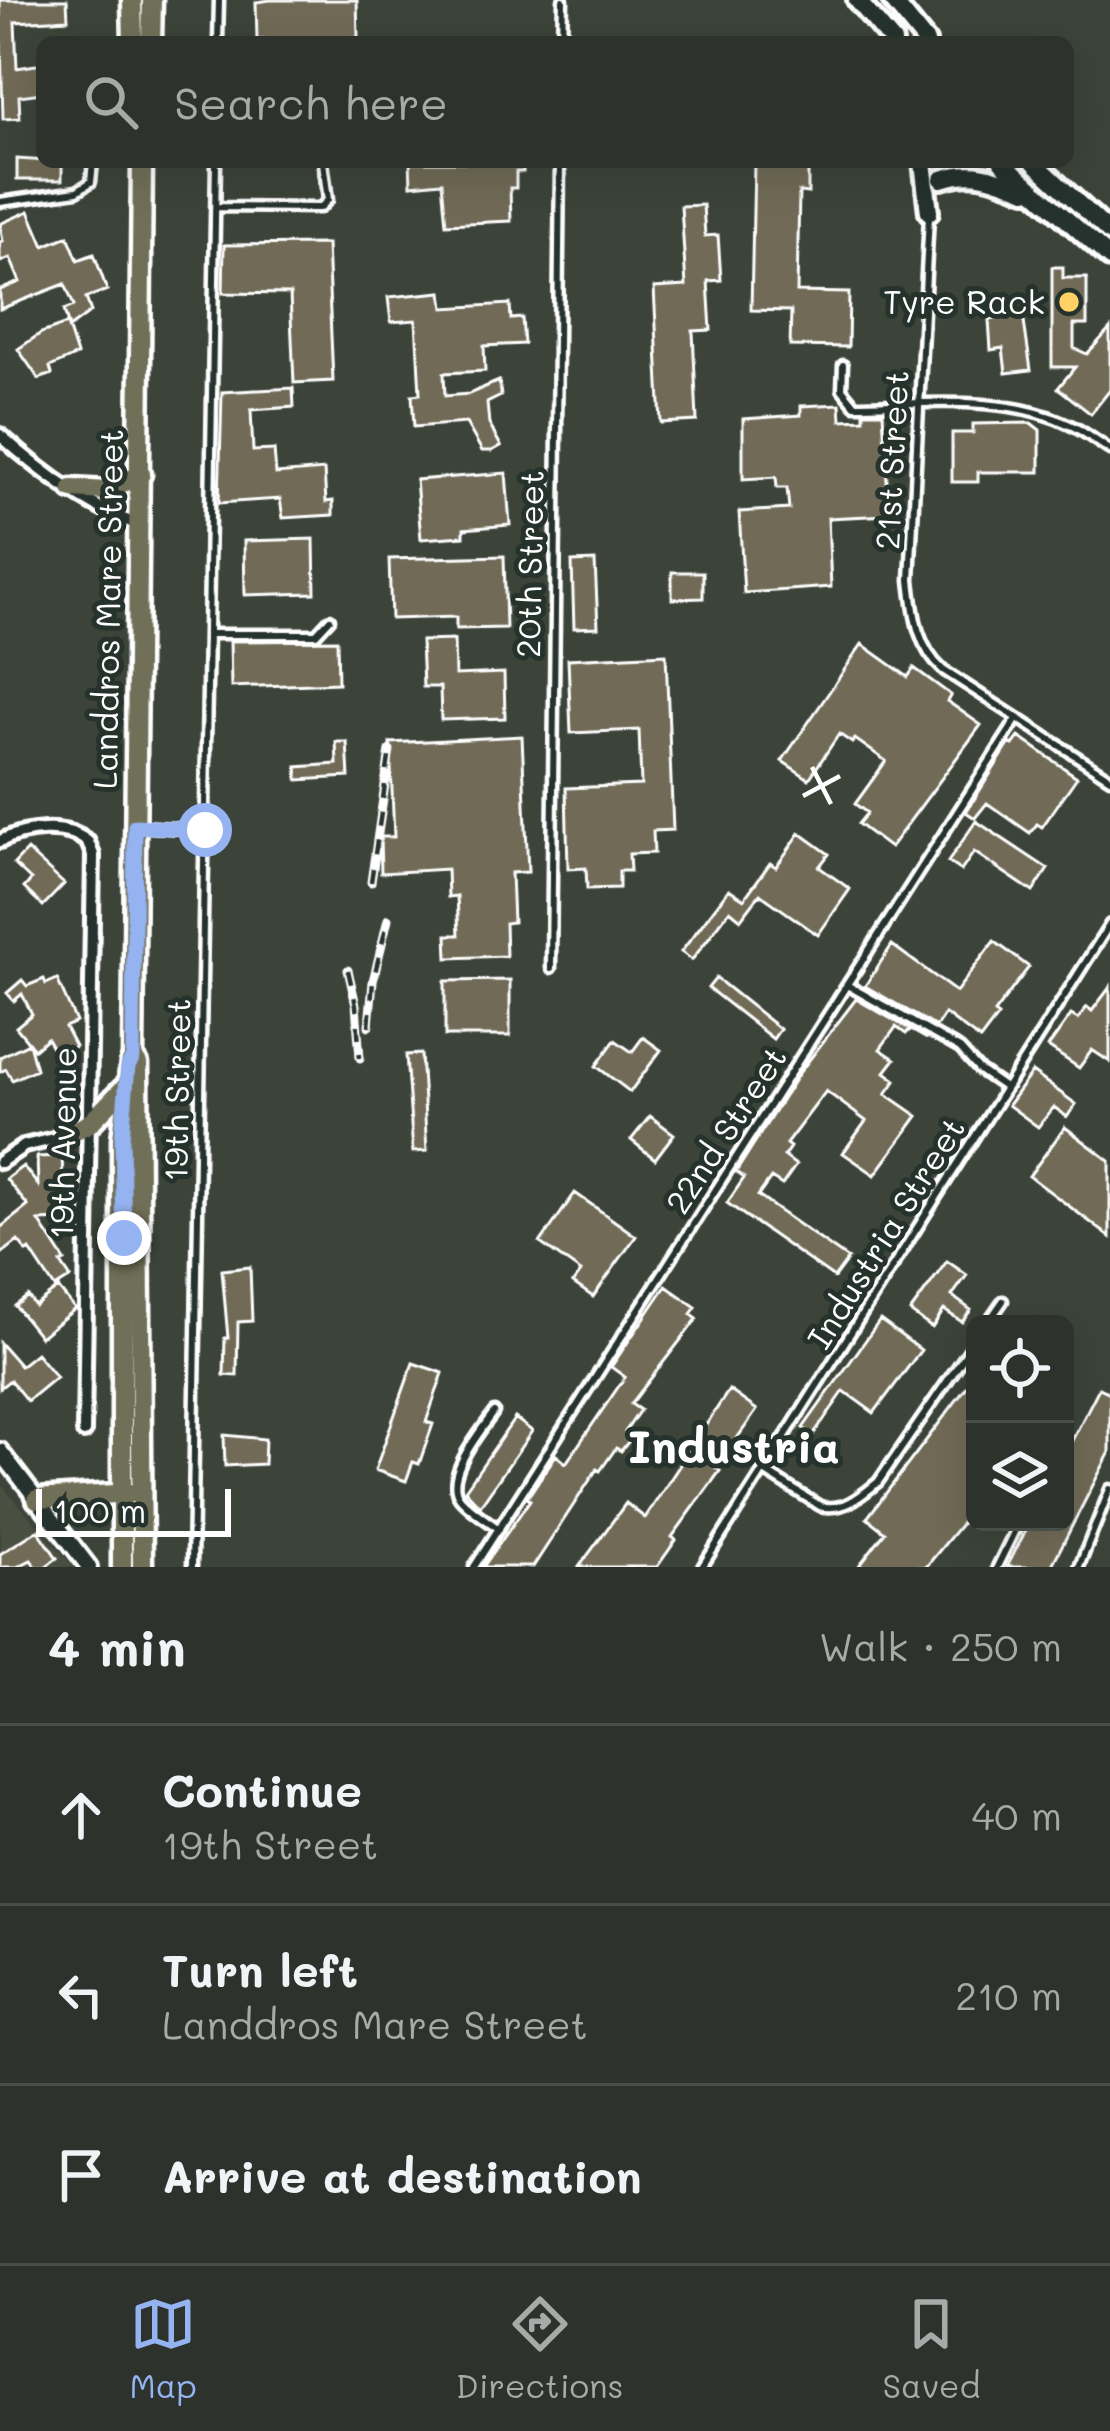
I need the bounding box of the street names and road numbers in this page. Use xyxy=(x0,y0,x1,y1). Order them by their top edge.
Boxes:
street label: 21st Street xyxy=(864,369,917,551)
street label: Landdros Mare Street xyxy=(82,429,131,789)
street label: 20th Street xyxy=(505,470,552,658)
street label: 19th Street xyxy=(152,998,199,1182)
street label: 22nd Street xyxy=(655,1037,795,1221)
street label: 19th Avenue xyxy=(38,1047,85,1239)
street label: Industria Street xyxy=(796,1108,973,1356)

